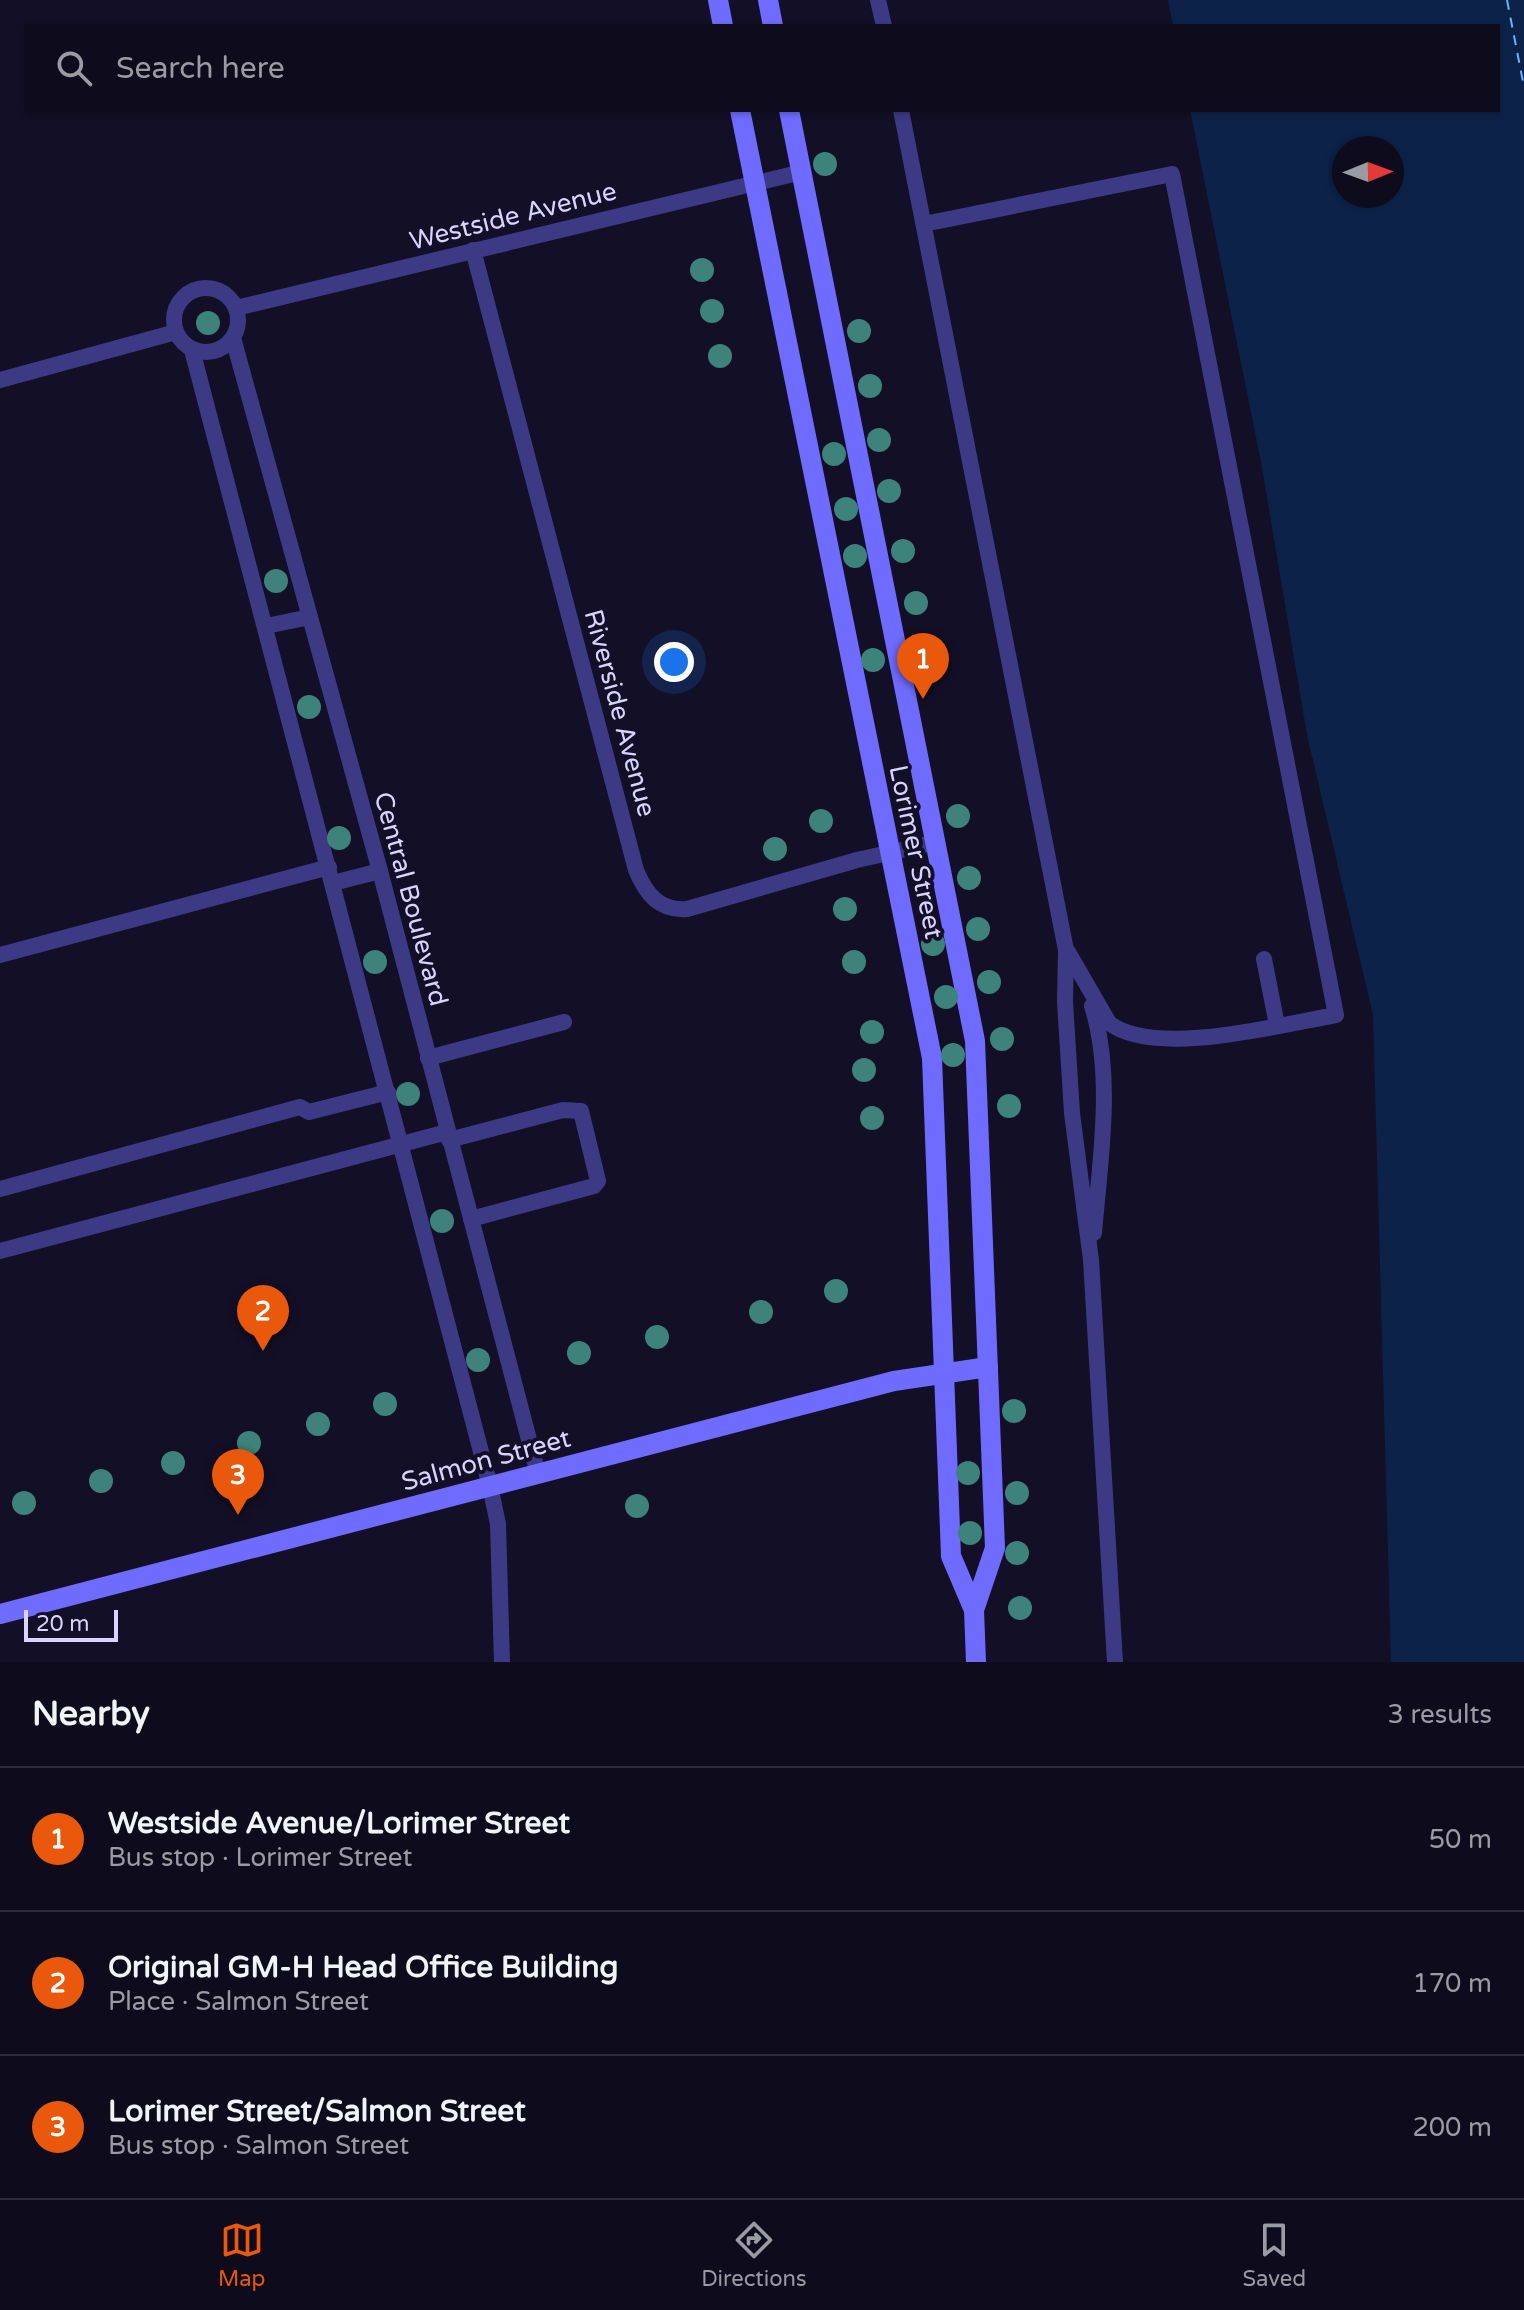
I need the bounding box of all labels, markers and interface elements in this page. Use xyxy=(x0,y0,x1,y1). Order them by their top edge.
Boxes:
search box xyxy=(24,24,1500,112)
icon: search xyxy=(52,46,96,90)
text: Search here xyxy=(116,50,285,87)
north arrow xyxy=(1332,136,1404,208)
street label: Westside Avenue xyxy=(406,175,620,257)
street label: Riverside Avenue xyxy=(577,606,663,820)
pin: 1 xyxy=(897,633,949,699)
your location xyxy=(654,642,694,682)
street label: Lorimer Street xyxy=(882,762,950,942)
street label: Central Boulevard xyxy=(368,789,454,1009)
pin: 2 xyxy=(237,1285,289,1351)
street label: Salmon Street xyxy=(398,1423,574,1497)
pin: 3 xyxy=(212,1449,264,1515)
scale bar xyxy=(24,1606,118,1642)
text: 20 m xyxy=(36,1611,90,1637)
text: Nearby xyxy=(32,1694,150,1735)
text: 3 results xyxy=(1387,1699,1492,1730)
text: Westside Avenue/Lorimer Street xyxy=(108,1805,570,1842)
text: 1 xyxy=(50,1824,66,1855)
text: 50 m xyxy=(1429,1824,1492,1855)
text: Bus stop · Lorimer Street xyxy=(108,1842,412,1873)
text: Original GM-H Head Office Building xyxy=(108,1949,618,1986)
text: 2 xyxy=(50,1968,66,1999)
text: 170 m xyxy=(1412,1968,1492,1999)
text: Place · Salmon Street xyxy=(108,1986,369,2017)
text: Lorimer Street/Salmon Street xyxy=(108,2093,526,2130)
text: 3 xyxy=(50,2112,66,2143)
text: 200 m xyxy=(1412,2112,1492,2143)
text: Bus stop · Salmon Street xyxy=(108,2130,409,2161)
tab: Map xyxy=(218,2218,265,2292)
tab: Directions xyxy=(701,2218,807,2292)
tab: Saved xyxy=(1242,2218,1306,2292)

